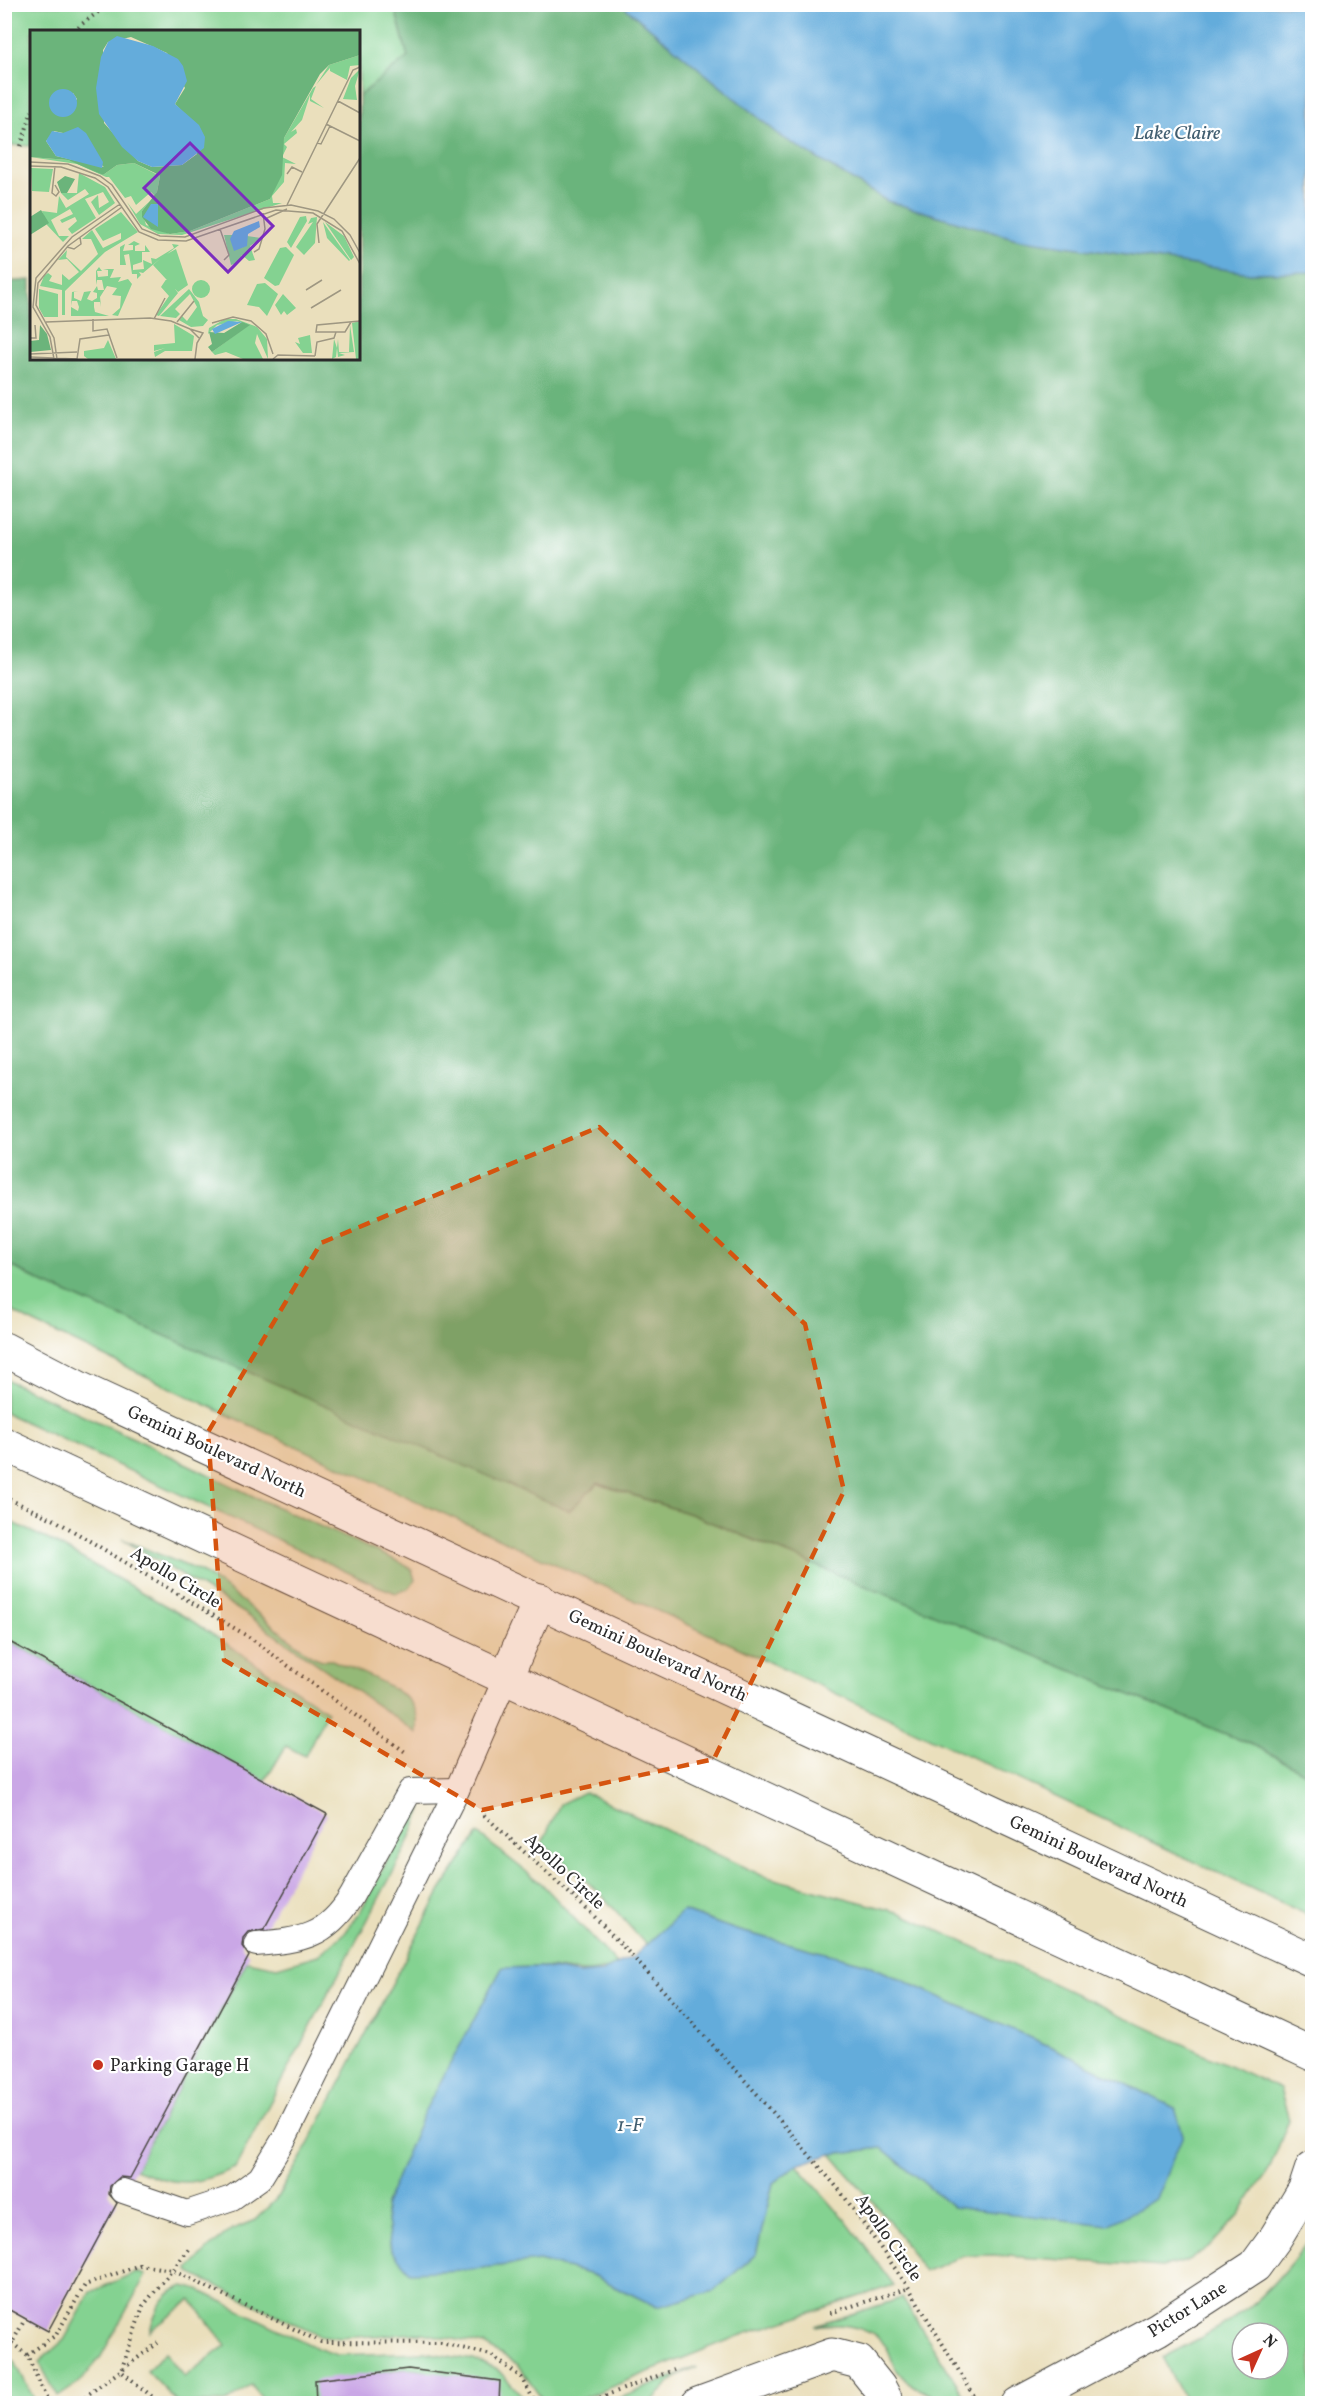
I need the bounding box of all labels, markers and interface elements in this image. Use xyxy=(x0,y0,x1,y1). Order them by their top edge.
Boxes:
inset map xyxy=(30,30,360,360)
water label: Lake Claire xyxy=(1134,120,1221,148)
street label: Gemini Boulevard North xyxy=(123,1400,310,1505)
street label: Apollo Circle xyxy=(125,1541,225,1615)
street label: Gemini Boulevard North xyxy=(564,1604,751,1709)
street label: Gemini Boulevard North xyxy=(1005,1810,1192,1915)
street label: Apollo Circle xyxy=(518,1828,610,1916)
place label: Parking Garage H xyxy=(110,2054,249,2079)
marker: Parking Garage H xyxy=(91,2058,105,2072)
water label: 1-F xyxy=(617,2112,644,2140)
street label: Apollo Circle xyxy=(848,2189,927,2287)
street label: Pictor Lane xyxy=(1143,2276,1232,2344)
north arrow xyxy=(1230,2321,1290,2381)
text: N xyxy=(1257,2330,1281,2354)

